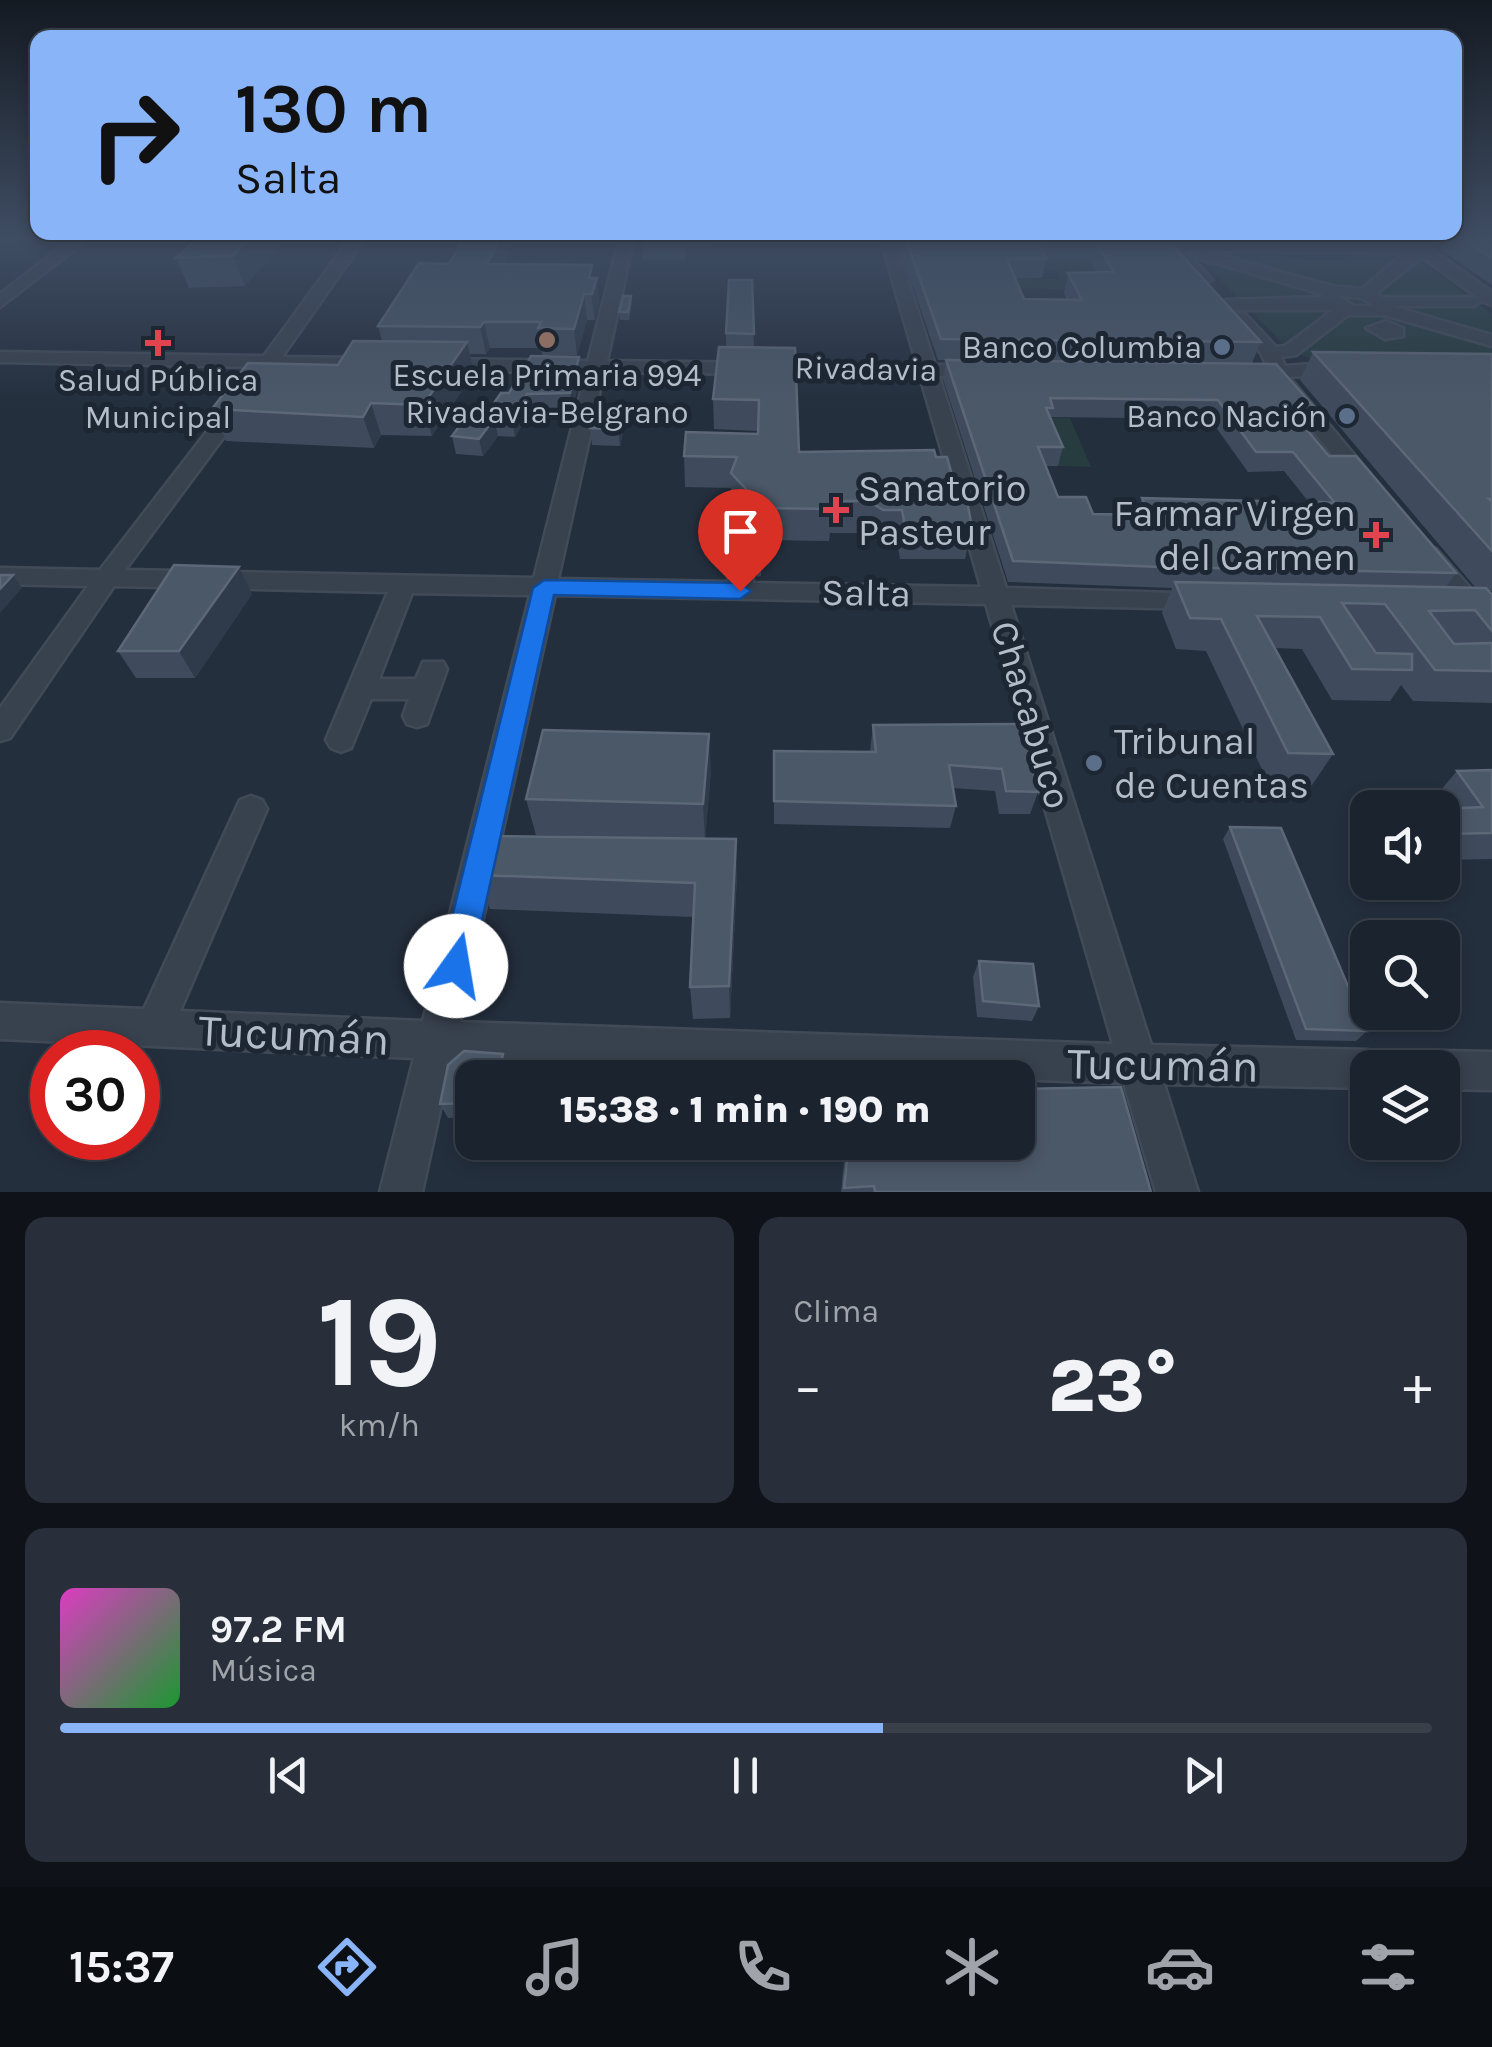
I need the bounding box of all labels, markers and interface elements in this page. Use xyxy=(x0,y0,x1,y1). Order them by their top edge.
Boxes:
text: 130 m xyxy=(235,68,432,150)
icon: right xyxy=(70,70,200,200)
text: Salta xyxy=(235,152,341,204)
marker: Escuela Primaria 994 Rivadavia-Belgrano xyxy=(536,329,558,351)
place label: Banco Columbia xyxy=(962,329,1202,366)
marker: Salud Pública Municipal xyxy=(145,330,171,356)
marker: Banco Columbia xyxy=(1211,336,1233,358)
street label: Rivadavia xyxy=(794,349,938,389)
place label: Escuela Primaria 994 Rivadavia-Belgrano xyxy=(393,357,702,431)
place label: Salud Pública Municipal xyxy=(58,362,258,436)
place label: Banco Nación xyxy=(1126,398,1327,435)
marker: Banco Nación xyxy=(1336,405,1358,427)
place label: Sanatorio Pasteur xyxy=(858,466,1027,555)
pin xyxy=(698,489,783,592)
place label: Farmar Virgen del Carmen xyxy=(1113,491,1356,580)
marker: Sanatorio Pasteur xyxy=(823,497,849,523)
icon: arrive xyxy=(713,504,768,559)
marker: Farmar Virgen del Carmen xyxy=(1365,524,1387,546)
street label: Salta xyxy=(821,570,911,616)
street label: Chacabuco xyxy=(981,616,1081,814)
place label: Tribunal de Cuentas xyxy=(1114,719,1309,808)
marker: Tribunal de Cuentas xyxy=(1083,752,1105,774)
map controls xyxy=(1350,790,1460,1160)
button: sound xyxy=(1350,790,1460,900)
position arrow xyxy=(404,914,508,1018)
button: search xyxy=(1350,920,1460,1030)
street label: Tucumán xyxy=(197,1004,391,1066)
speed limit sign: 30 xyxy=(30,1030,160,1160)
street label: Tucumán xyxy=(1067,1037,1259,1093)
button: layers xyxy=(1350,1050,1460,1160)
text: 15:38 · 1 min · 190 m xyxy=(559,1087,931,1132)
text: 19 xyxy=(316,1266,442,1418)
text: Clima xyxy=(794,1293,879,1330)
text: 23° xyxy=(1048,1342,1177,1430)
text: − xyxy=(794,1354,822,1418)
text: + xyxy=(1403,1354,1432,1418)
text: km/h xyxy=(339,1407,420,1444)
text: 97.2 FM xyxy=(210,1607,347,1652)
text: Música xyxy=(210,1652,317,1689)
icon: previous xyxy=(261,1748,316,1803)
icon: pause xyxy=(718,1748,773,1803)
icon: next xyxy=(1176,1748,1231,1803)
icon: directions xyxy=(312,1932,382,2002)
icon: music xyxy=(520,1932,590,2002)
icon: phone xyxy=(728,1932,798,2002)
icon: climate xyxy=(937,1932,1007,2002)
icon: car xyxy=(1145,1932,1215,2002)
icon: filters xyxy=(1353,1932,1423,2002)
text: 15:37 xyxy=(69,1941,174,1993)

